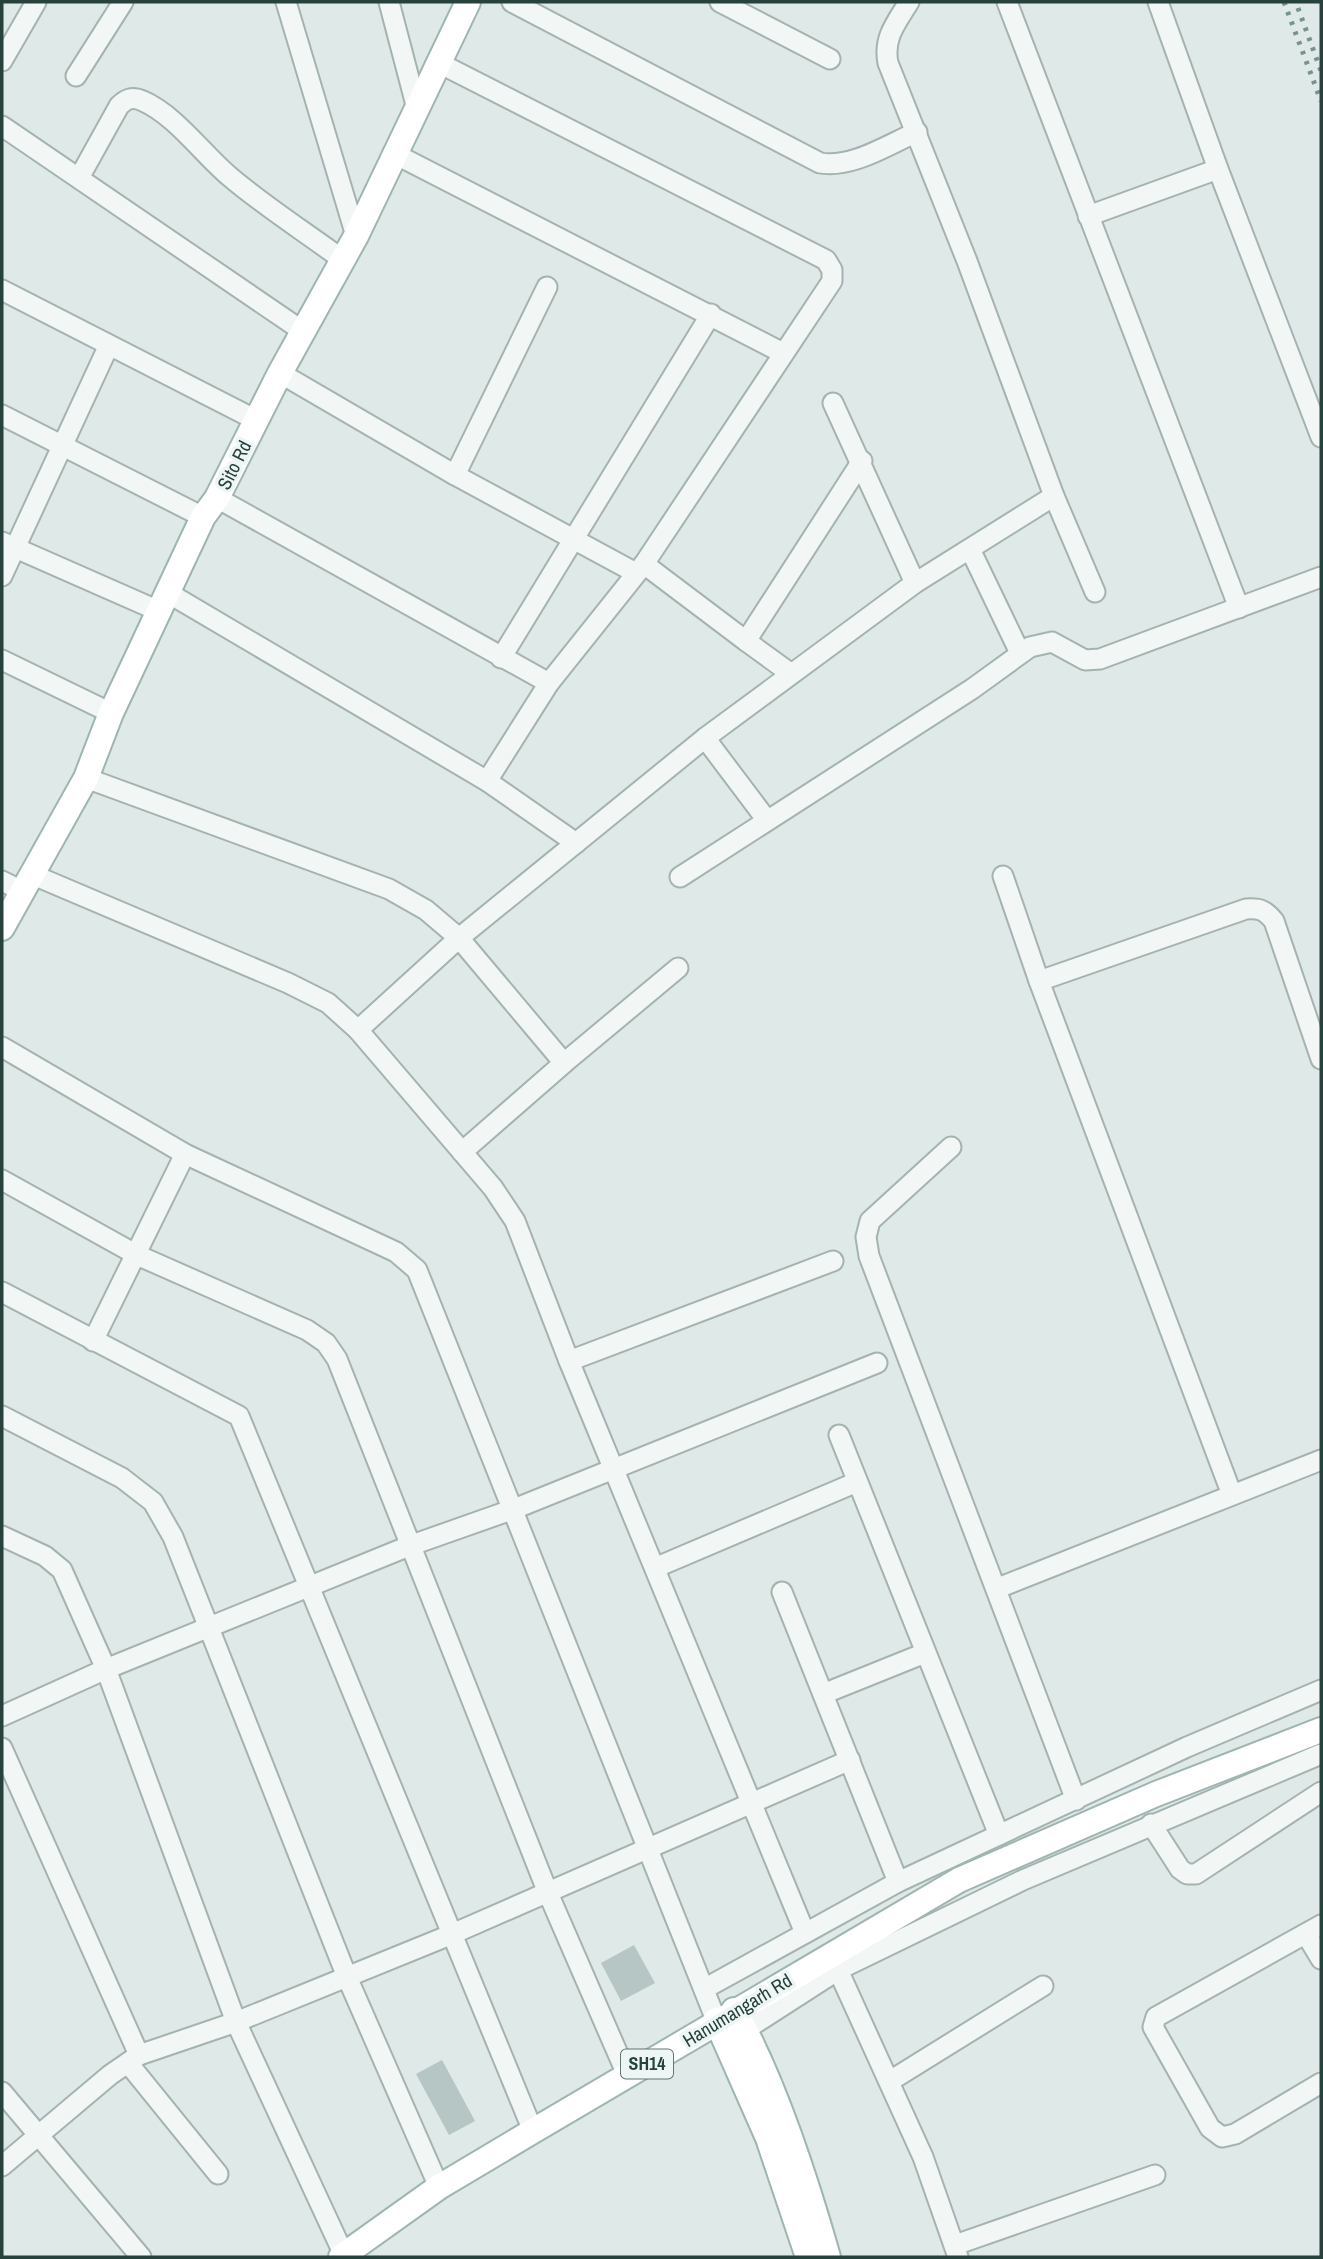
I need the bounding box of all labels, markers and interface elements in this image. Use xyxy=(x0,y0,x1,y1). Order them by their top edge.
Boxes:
street label: Sito Rd xyxy=(211,436,257,494)
street label: Hanumangarh Rd xyxy=(678,1967,796,2053)
road number: SH14 xyxy=(621,2050,673,2078)

